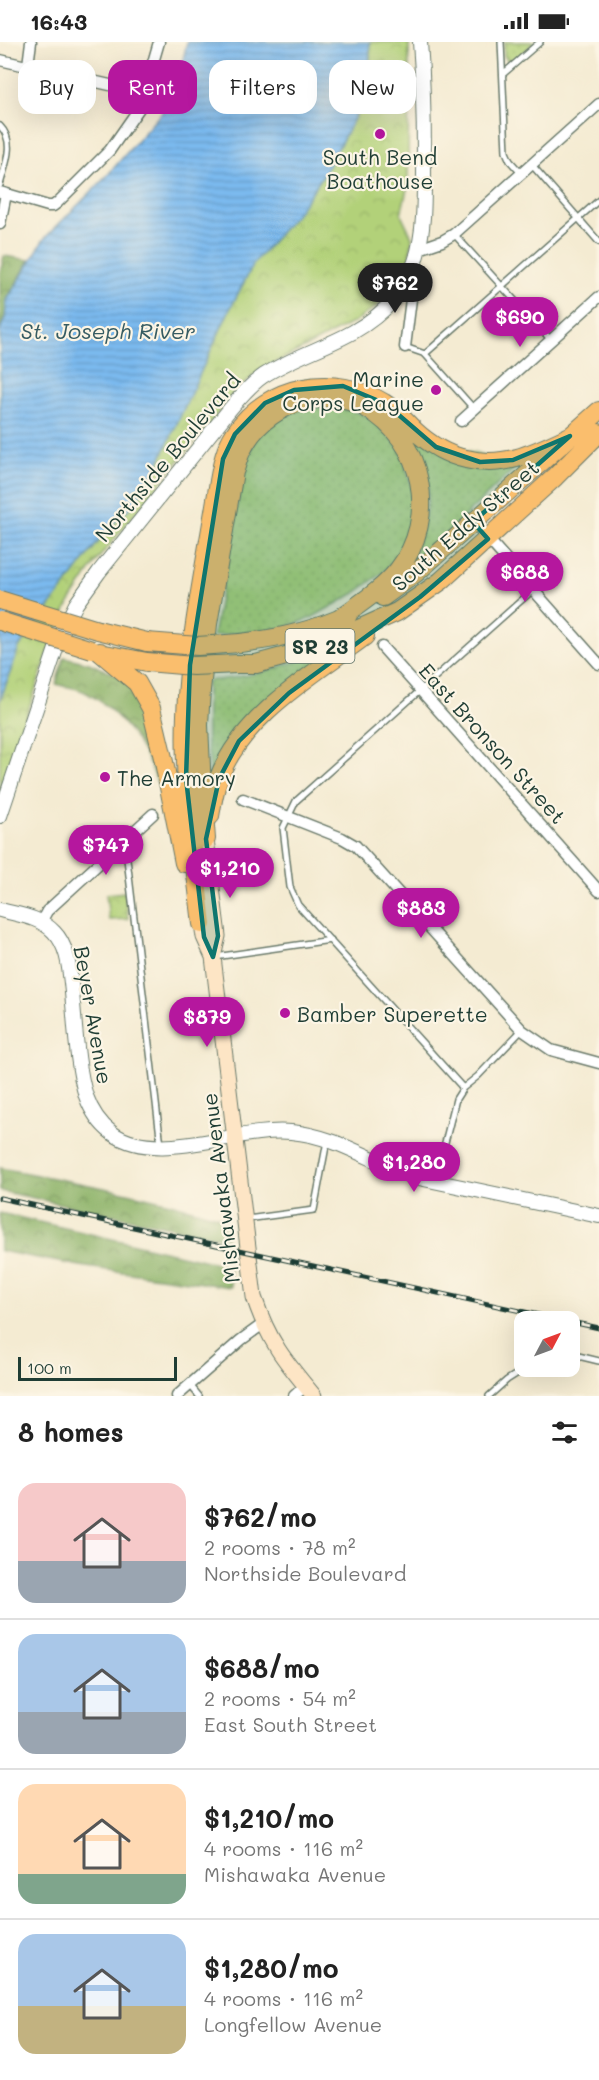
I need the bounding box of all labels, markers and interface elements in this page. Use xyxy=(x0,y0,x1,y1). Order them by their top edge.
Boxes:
text: 16:43 xyxy=(30,7,87,36)
chip: Buy xyxy=(18,60,96,114)
chip: Rent xyxy=(108,60,197,114)
chip: Filters xyxy=(209,60,317,114)
chip: New xyxy=(329,60,416,114)
marker: South Bend Boathouse xyxy=(373,127,387,141)
place label: South Bend Boathouse xyxy=(323,143,437,194)
pin: $762 xyxy=(359,263,431,314)
text: $762 xyxy=(372,269,418,295)
pin: $690 xyxy=(484,297,556,348)
text: $690 xyxy=(495,303,545,329)
water label: St. Joseph River xyxy=(20,316,196,345)
place label: Marine Corps League xyxy=(282,365,424,416)
street label: Northside Boulevard xyxy=(88,367,246,547)
marker: Marine Corps League xyxy=(429,383,443,397)
street label: South Eddy Street xyxy=(386,454,544,596)
pin: $688 xyxy=(489,552,561,603)
text: $688 xyxy=(500,558,550,584)
road number: SR 23 xyxy=(286,629,354,663)
street label: East Bronson Street xyxy=(414,657,572,829)
place label: The Armory xyxy=(117,764,236,791)
marker: The Armory xyxy=(98,770,112,784)
pin: $747 xyxy=(70,825,142,876)
text: $747 xyxy=(82,831,130,857)
pin: $1,210 xyxy=(181,848,279,899)
text: $1,210 xyxy=(200,854,260,880)
pin: $883 xyxy=(385,888,457,939)
text: $883 xyxy=(396,894,446,920)
street label: Beyer Avenue xyxy=(69,944,119,1086)
pin: $879 xyxy=(171,997,243,1048)
place label: Bamber Superette xyxy=(297,1000,488,1027)
text: $879 xyxy=(183,1003,231,1029)
marker: Bamber Superette xyxy=(278,1006,292,1020)
street label: Mishawaka Avenue xyxy=(195,1091,245,1285)
pin: $1,280 xyxy=(365,1142,463,1193)
text: $1,280 xyxy=(382,1148,446,1174)
north arrow xyxy=(514,1311,580,1377)
map controls xyxy=(514,1311,580,1377)
scale bar xyxy=(18,1354,177,1382)
text: 100 m xyxy=(27,1357,72,1378)
text: 8 homes xyxy=(18,1415,124,1449)
icon: filters xyxy=(548,1416,581,1449)
text: $762/mo xyxy=(204,1500,316,1534)
icon: home xyxy=(66,1507,138,1579)
text: 2 rooms · 78 m² xyxy=(204,1534,356,1560)
text: Northside Boulevard xyxy=(204,1560,406,1586)
text: $688/mo xyxy=(204,1651,320,1685)
icon: home xyxy=(66,1658,138,1730)
text: 2 rooms · 54 m² xyxy=(204,1685,356,1711)
text: East South Street xyxy=(204,1711,377,1737)
text: $1,210/mo xyxy=(204,1801,334,1835)
icon: home xyxy=(66,1808,138,1880)
text: 4 rooms · 116 m² xyxy=(204,1835,363,1861)
text: Mishawaka Avenue xyxy=(204,1861,386,1887)
text: $1,280/mo xyxy=(204,1951,339,1985)
icon: home xyxy=(66,1958,138,2030)
text: 4 rooms · 116 m² xyxy=(204,1985,363,2011)
text: Longfellow Avenue xyxy=(204,2011,382,2037)

